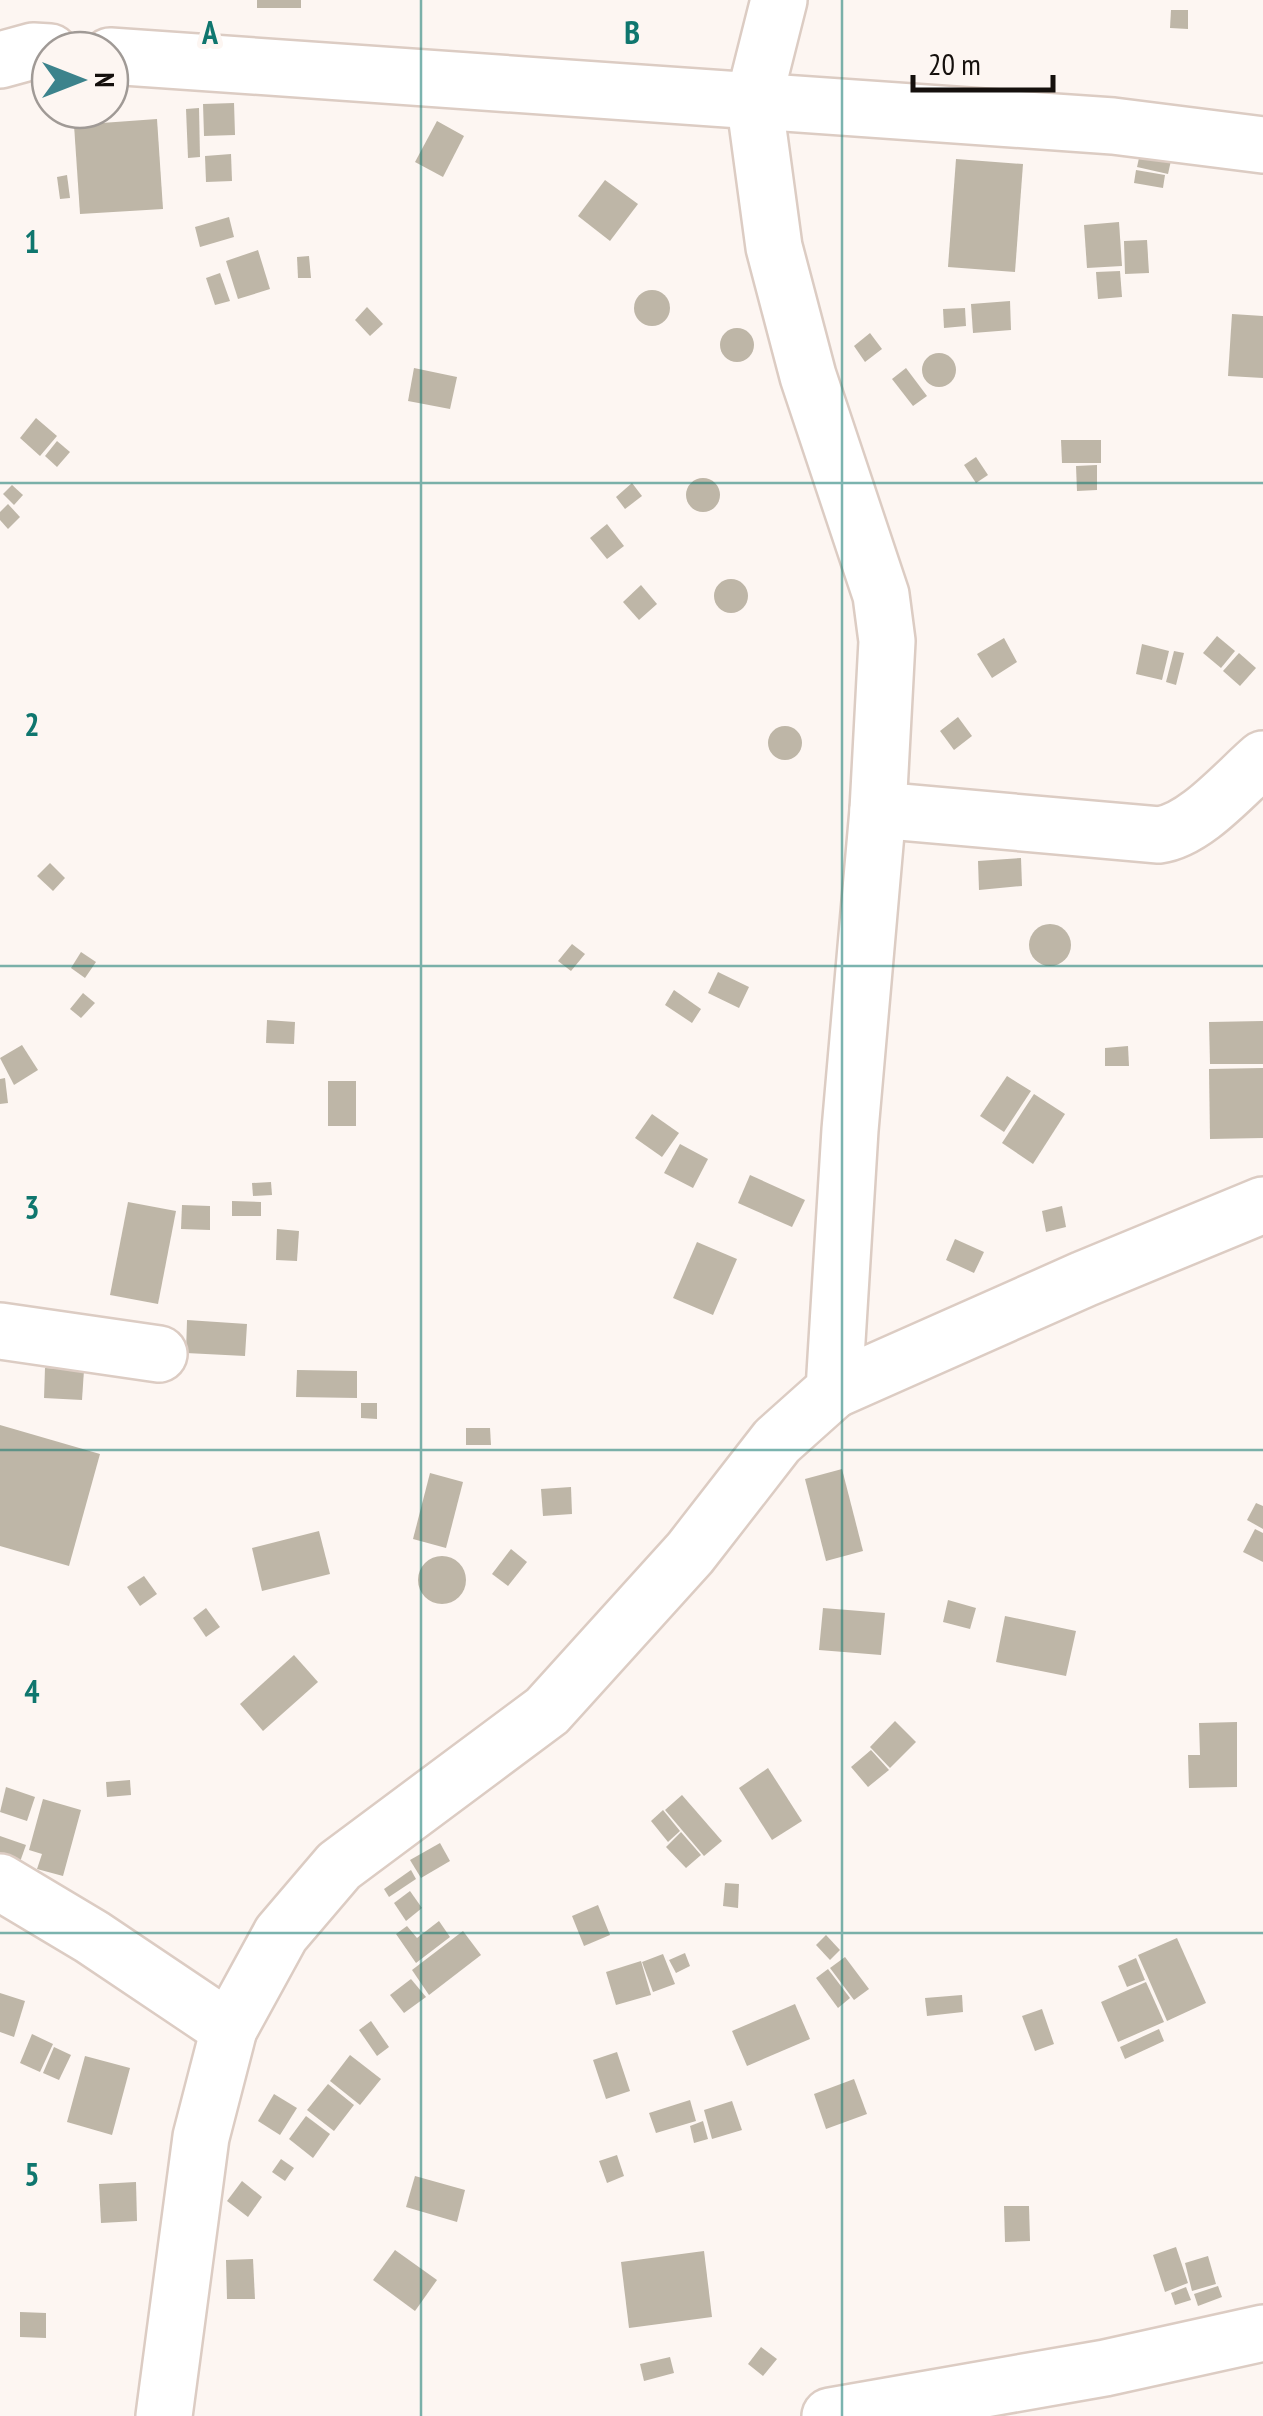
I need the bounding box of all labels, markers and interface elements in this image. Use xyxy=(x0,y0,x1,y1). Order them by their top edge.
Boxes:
text: A xyxy=(201,11,219,53)
text: B xyxy=(624,11,640,53)
north arrow xyxy=(30,30,130,130)
scale bar xyxy=(913,30,1053,92)
text: 20 m xyxy=(928,44,981,83)
text: N xyxy=(87,72,124,88)
text: 1 xyxy=(24,220,40,262)
text: 2 xyxy=(24,703,40,745)
text: 3 xyxy=(24,1186,40,1228)
text: 4 xyxy=(24,1670,40,1712)
text: 5 xyxy=(24,2153,40,2195)

